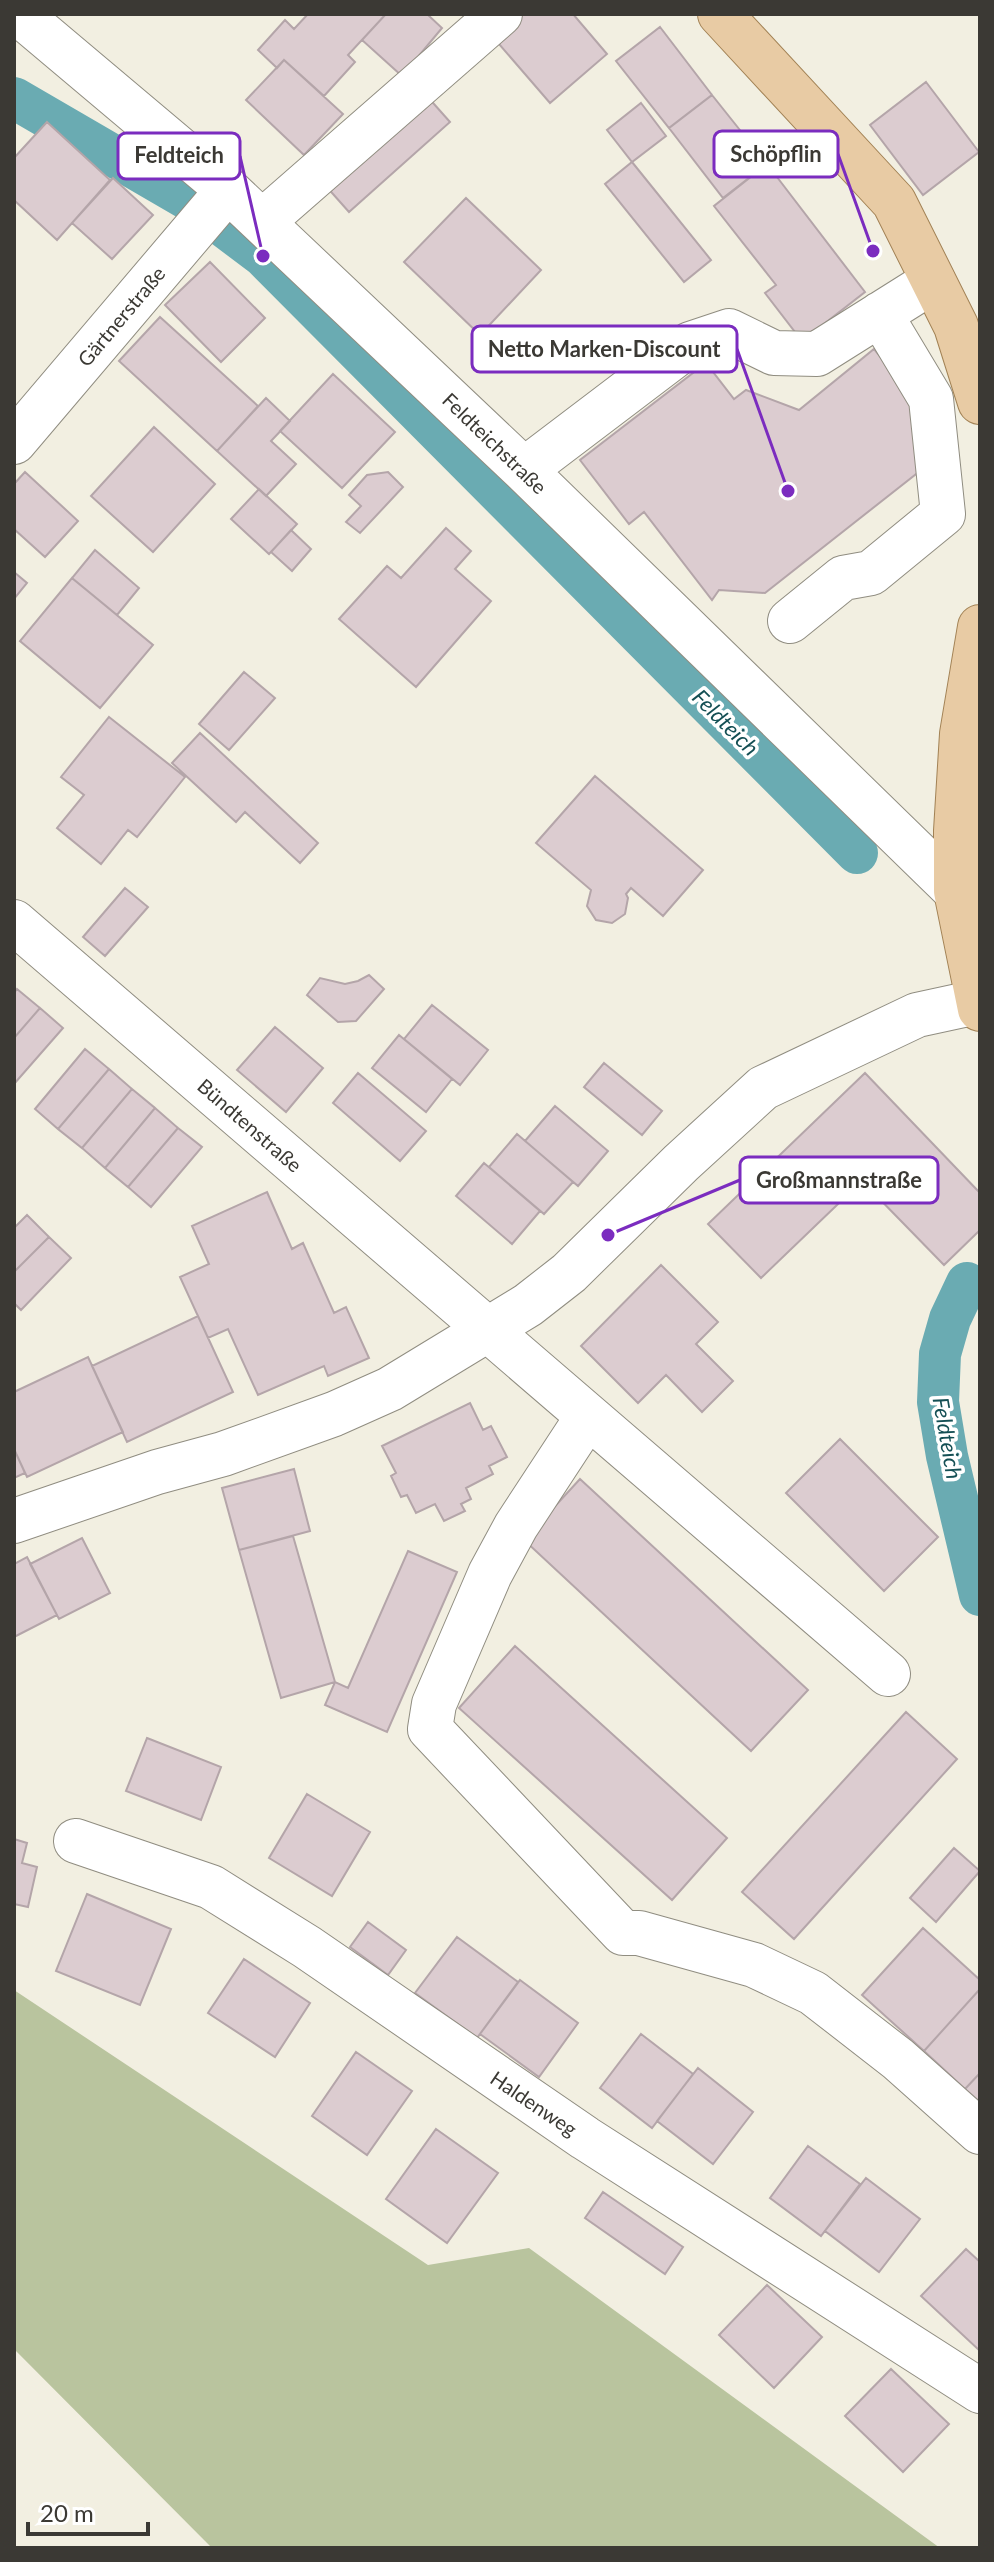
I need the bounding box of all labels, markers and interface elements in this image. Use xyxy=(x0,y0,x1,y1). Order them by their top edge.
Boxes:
callout: Schöpflin xyxy=(714,131,838,177)
callout: Feldteich xyxy=(118,133,240,179)
text: Schöpflin xyxy=(730,140,822,167)
text: Feldteich xyxy=(134,141,224,168)
street label: Gärtnerstraße xyxy=(72,261,170,371)
callout: Netto Marken-Discount xyxy=(472,326,737,372)
text: Netto Marken-Discount xyxy=(488,335,721,362)
street label: Feldteichstraße xyxy=(438,387,552,499)
water label: Feldteich xyxy=(687,683,765,761)
street label: Bündtenstraße xyxy=(193,1073,307,1177)
callout: Großmannstraße xyxy=(740,1157,938,1203)
text: Großmannstraße xyxy=(756,1166,922,1193)
water label: Feldteich xyxy=(928,1395,968,1481)
street label: Haldenweg xyxy=(486,2065,582,2141)
scale bar xyxy=(28,2486,148,2536)
text: 20 m xyxy=(40,2498,94,2527)

